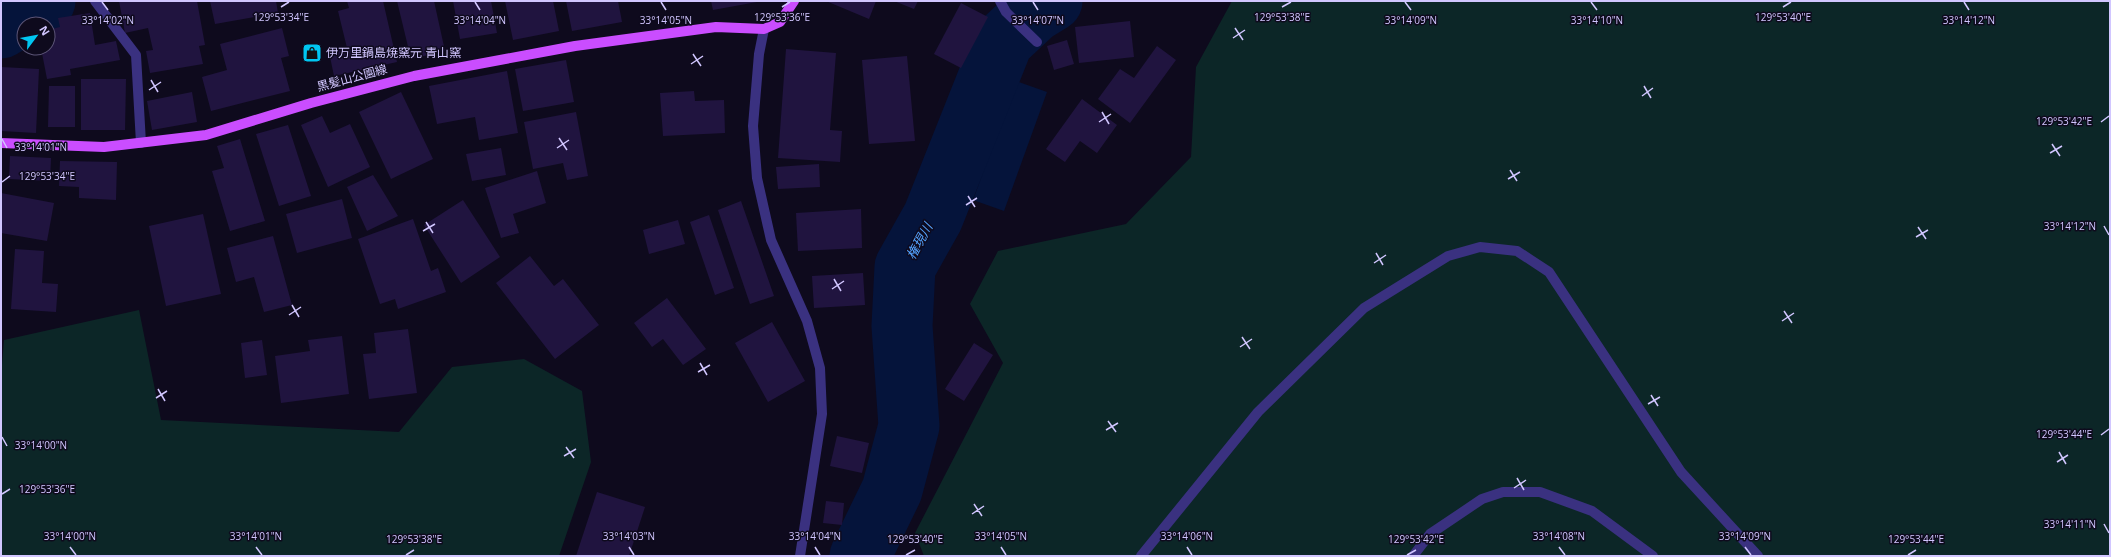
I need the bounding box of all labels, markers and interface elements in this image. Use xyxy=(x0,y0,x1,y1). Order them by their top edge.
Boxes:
text: 129°53'34"E xyxy=(253,10,309,24)
text: 129°53'36"E xyxy=(754,10,810,24)
text: 129°53'38"E xyxy=(1254,10,1310,24)
text: 129°53'40"E xyxy=(1755,10,1811,24)
text: 33°14'02"N xyxy=(82,13,134,27)
text: 33°14'04"N xyxy=(454,13,506,27)
text: 33°14'05"N xyxy=(640,13,692,27)
text: 33°14'07"N xyxy=(1012,13,1064,27)
text: 33°14'09"N xyxy=(1385,13,1437,27)
text: 33°14'10"N xyxy=(1571,13,1623,27)
text: 33°14'12"N xyxy=(1943,13,1995,27)
north arrow xyxy=(16,16,56,56)
text: N xyxy=(36,23,54,38)
shop icon: 伊万里鍋島焼窯元 青山窯 xyxy=(301,42,323,64)
place label: 伊万里鍋島焼窯元 青山窯 xyxy=(326,44,461,61)
street label: 黒髪山公園線 xyxy=(315,60,389,95)
text: 129°53'42"E xyxy=(2036,114,2092,128)
text: 33°14'01"N xyxy=(15,140,67,154)
text: 129°53'34"E xyxy=(19,169,75,183)
water label: 権現川 xyxy=(902,218,937,262)
text: 33°14'12"N xyxy=(2044,219,2096,233)
text: 129°53'44"E xyxy=(2036,427,2092,441)
text: 33°14'00"N xyxy=(15,438,67,452)
text: 129°53'36"E xyxy=(19,482,75,496)
text: 33°14'11"N xyxy=(2044,517,2096,531)
text: 33°14'00"N xyxy=(44,529,96,543)
text: 33°14'01"N xyxy=(230,529,282,543)
text: 33°14'03"N xyxy=(603,529,655,543)
text: 33°14'04"N xyxy=(789,529,841,543)
text: 33°14'05"N xyxy=(975,529,1027,543)
text: 33°14'06"N xyxy=(1161,529,1213,543)
text: 33°14'08"N xyxy=(1533,529,1585,543)
text: 33°14'09"N xyxy=(1719,529,1771,543)
text: 129°53'38"E xyxy=(386,532,442,546)
text: 129°53'40"E xyxy=(887,532,943,546)
text: 129°53'42"E xyxy=(1388,532,1444,546)
text: 129°53'44"E xyxy=(1888,532,1944,546)

